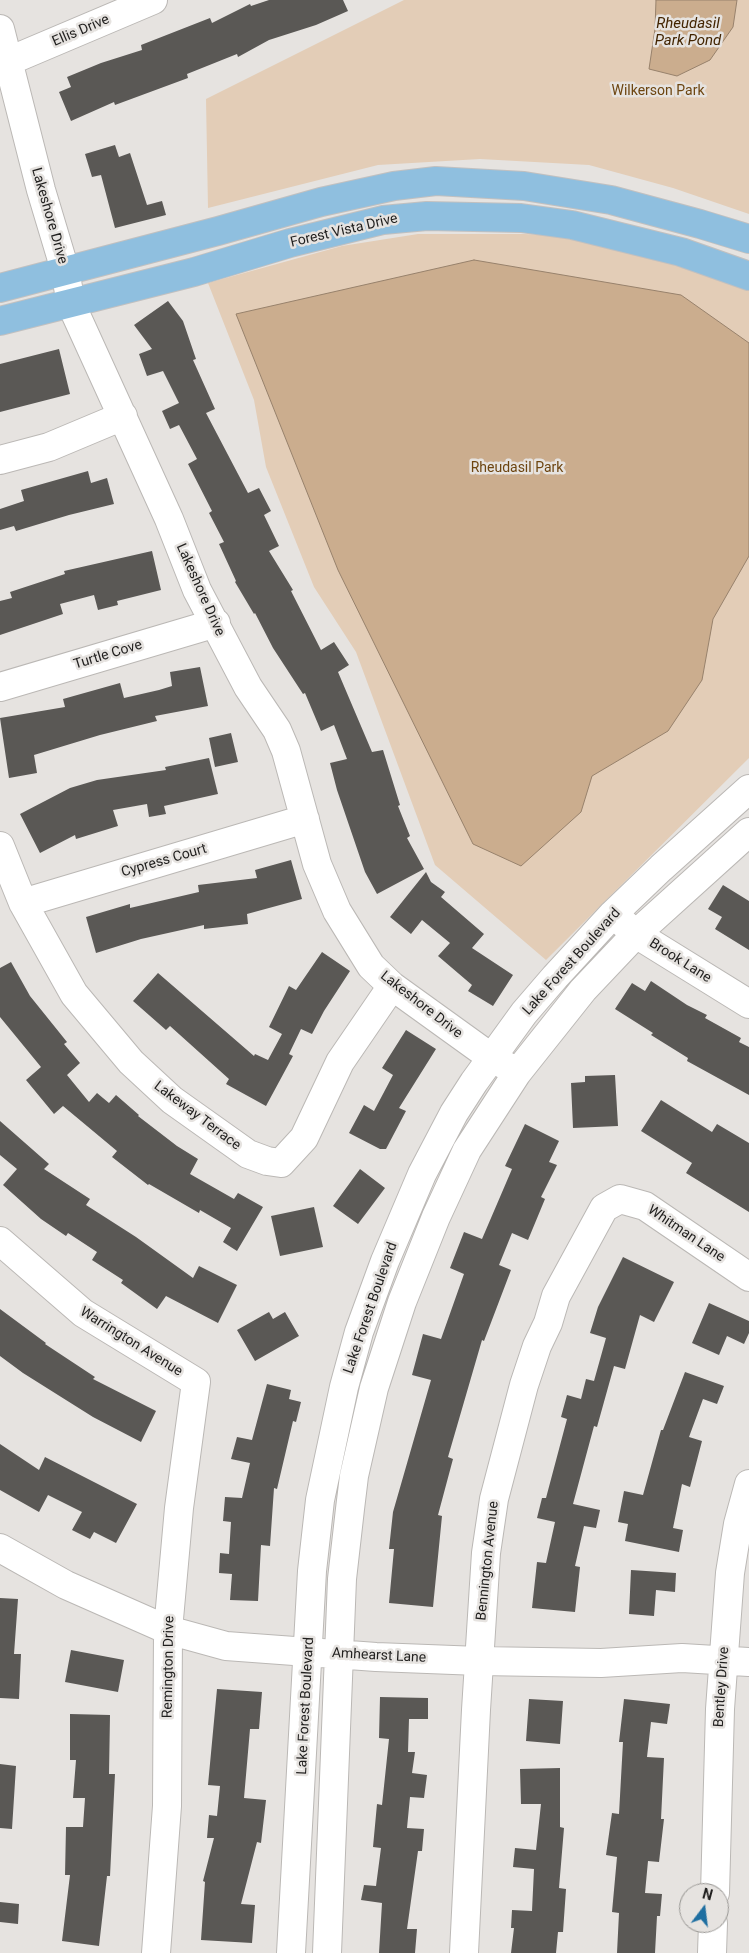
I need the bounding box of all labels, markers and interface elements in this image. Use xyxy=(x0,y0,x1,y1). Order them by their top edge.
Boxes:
street label: Ellis Drive xyxy=(50,11,112,51)
water label: Rheudasil Park Pond xyxy=(655,15,721,50)
park label: Wilkerson Park xyxy=(612,83,704,99)
street label: Lakeshore Drive xyxy=(27,166,71,266)
street label: Forest Vista Drive xyxy=(289,210,399,252)
park label: Rheudasil Park xyxy=(471,460,563,476)
street label: Lakeshore Drive xyxy=(172,541,228,639)
street label: Turtle Cove xyxy=(72,637,144,673)
street label: Cypress Court xyxy=(119,841,209,881)
street label: Lake Forest Boulevard xyxy=(520,905,624,1019)
street label: Brook Lane xyxy=(646,935,714,987)
street label: Lakeshore Drive xyxy=(377,968,465,1042)
street label: Lakeway Terrace xyxy=(150,1078,244,1154)
street label: Whitman Lane xyxy=(644,1202,728,1266)
street label: Lake Forest Boulevard xyxy=(341,1240,401,1376)
street label: Warrington Avenue xyxy=(77,1304,185,1380)
street label: Bennington Avenue xyxy=(473,1500,503,1622)
street label: Remington Drive xyxy=(160,1616,178,1718)
street label: Lake Forest Boulevard xyxy=(294,1637,318,1775)
street label: Amhearst Lane xyxy=(331,1645,427,1667)
street label: Bentley Drive xyxy=(711,1646,733,1728)
north arrow xyxy=(679,1883,729,1933)
text: N xyxy=(701,1885,714,1903)

